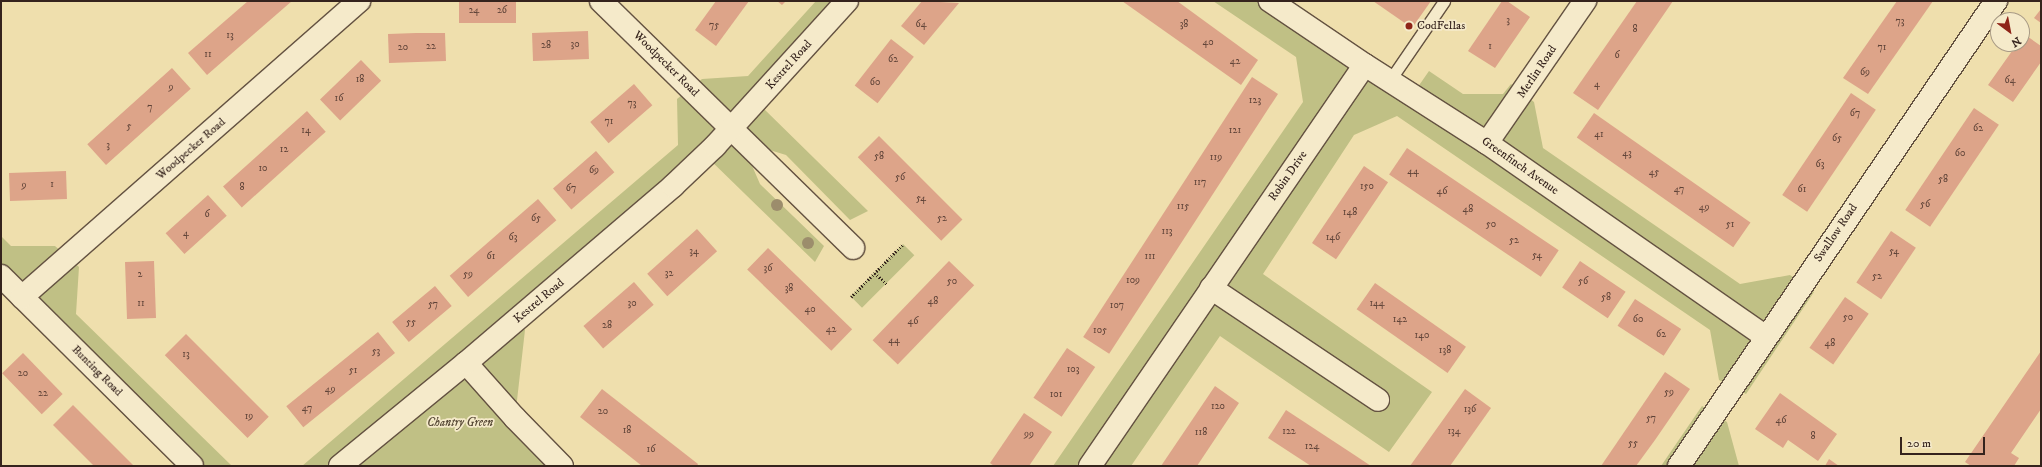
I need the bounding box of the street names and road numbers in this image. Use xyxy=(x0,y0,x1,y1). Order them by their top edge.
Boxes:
street label: Woodpecker Road xyxy=(630,28,702,100)
street label: Kestrel Road xyxy=(763,37,815,93)
street label: Merlin Road xyxy=(1514,43,1560,101)
street label: Woodpecker Road xyxy=(153,115,229,183)
street label: Greenfinch Avenue xyxy=(1479,134,1561,198)
street label: Robin Drive xyxy=(1265,148,1311,204)
street label: Swallow Road xyxy=(1811,201,1861,265)
street label: Kestrel Road xyxy=(511,276,567,326)
street label: Bunting Road xyxy=(69,343,125,399)

